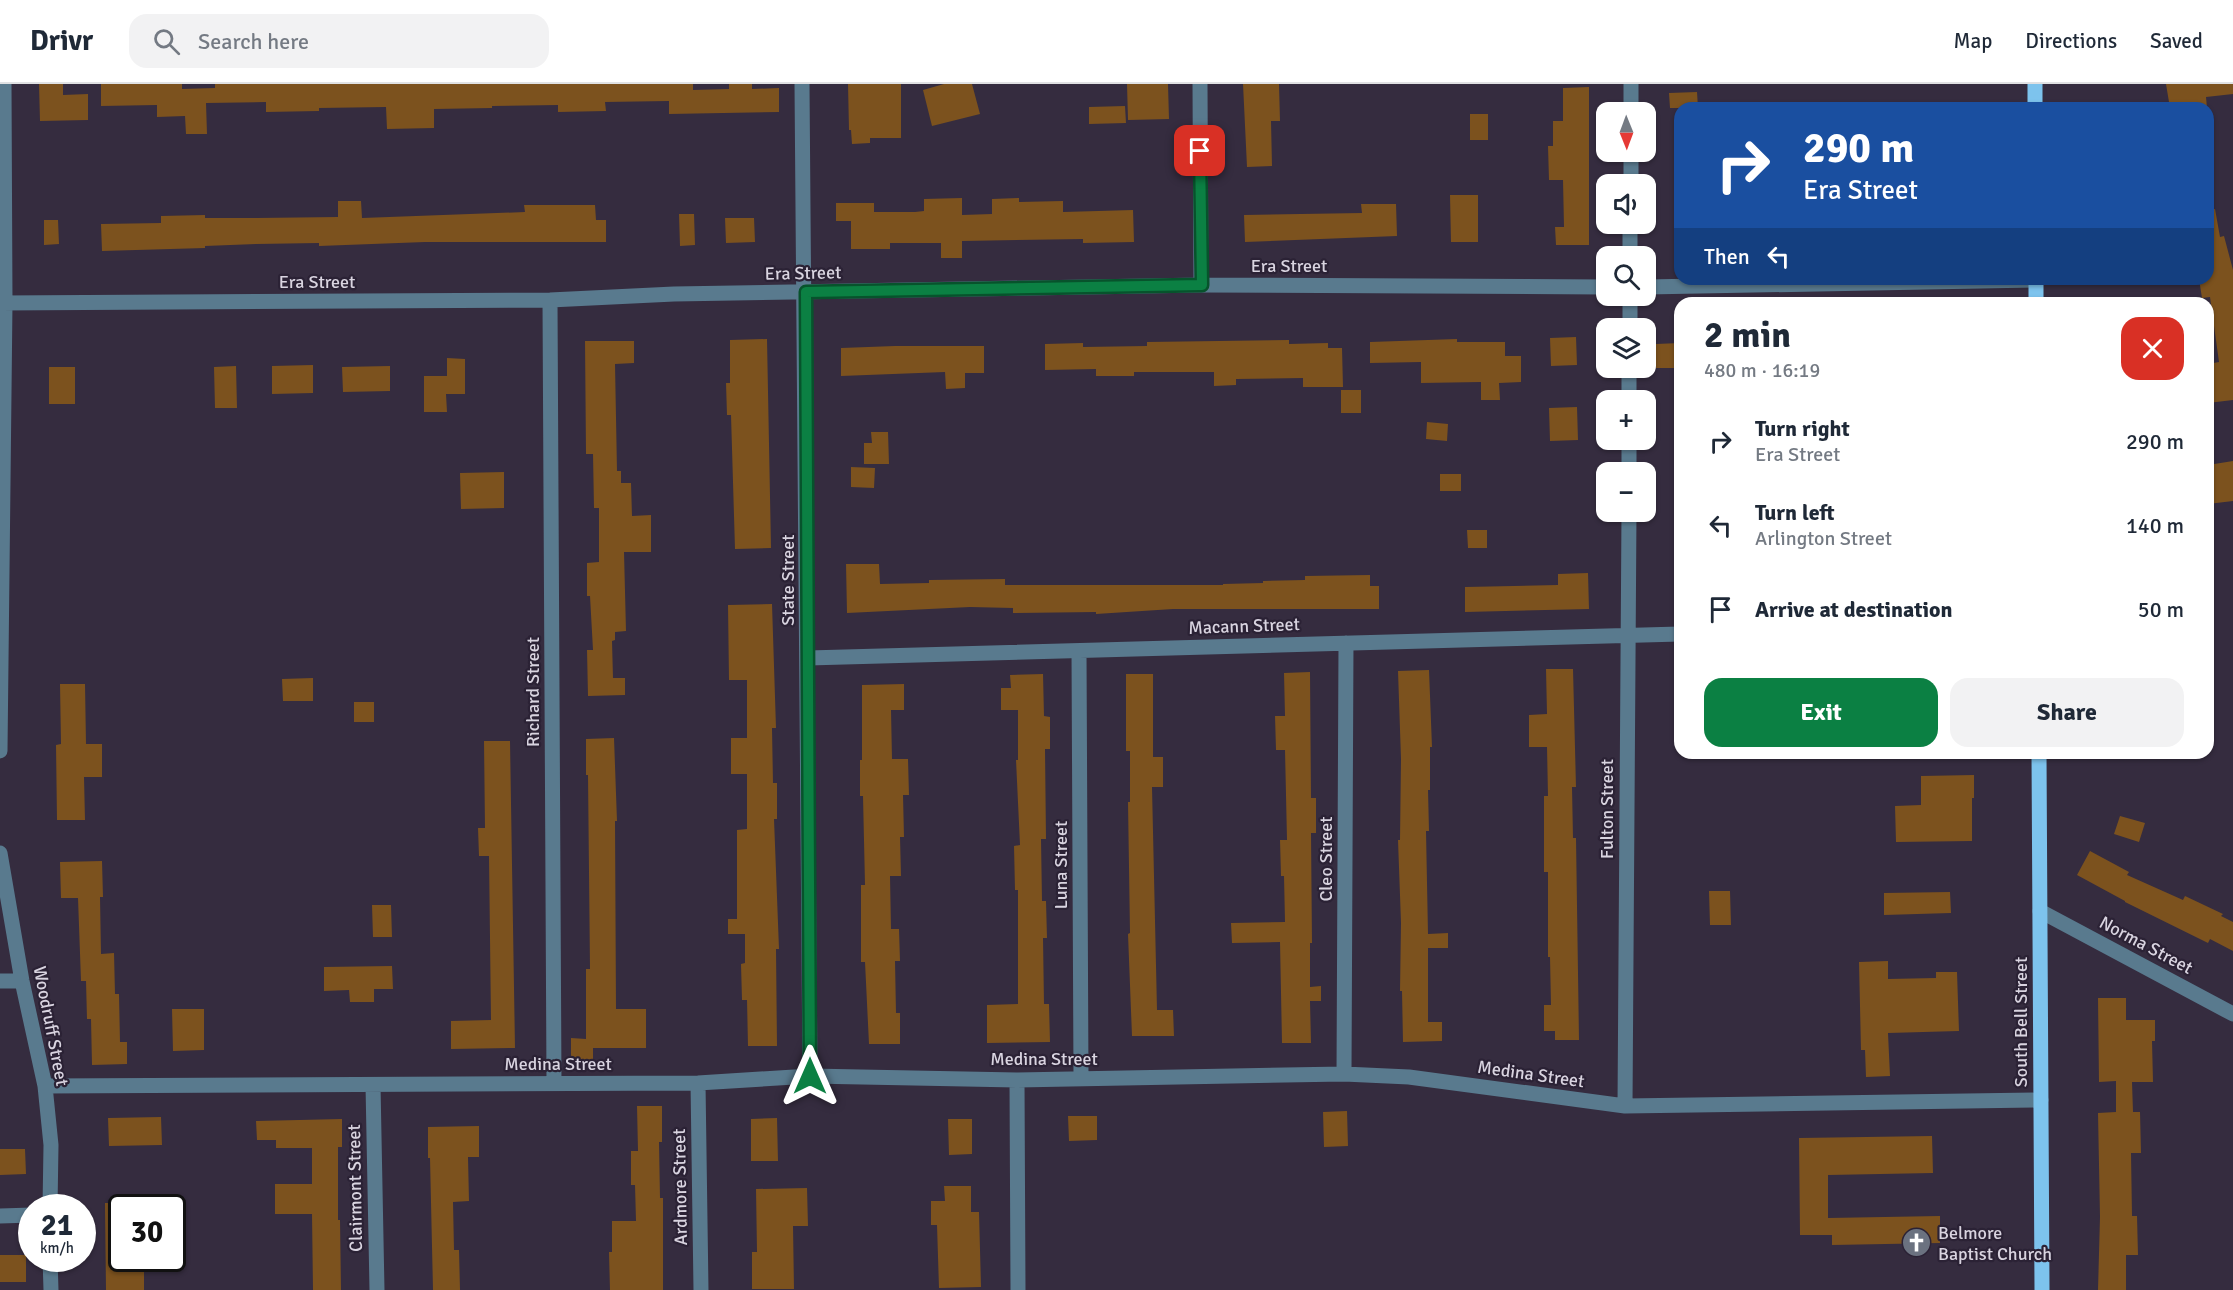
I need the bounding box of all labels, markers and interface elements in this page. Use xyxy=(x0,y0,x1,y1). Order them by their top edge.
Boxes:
search box xyxy=(129,14,549,68)
text: Drivr xyxy=(30,24,93,58)
icon: search xyxy=(150,25,183,58)
text: Search here xyxy=(198,28,309,55)
text: Map xyxy=(1954,28,1992,54)
text: Directions xyxy=(2025,28,2117,54)
text: Saved xyxy=(2150,28,2203,54)
north arrow xyxy=(1596,102,1656,162)
map controls xyxy=(1596,102,1656,522)
text: 290 m xyxy=(1803,123,1914,174)
pin xyxy=(1174,125,1225,176)
icon: right xyxy=(1704,126,1782,204)
icon: arrive xyxy=(1183,134,1216,167)
button: sound xyxy=(1596,174,1656,234)
text: Era Street xyxy=(1803,174,1918,207)
icon: left xyxy=(1762,240,1795,273)
text: Then xyxy=(1704,243,1750,270)
button: search xyxy=(1596,246,1656,306)
street label: Era Street xyxy=(1251,255,1327,277)
street label: Era Street xyxy=(764,261,842,285)
street label: Era Street xyxy=(279,271,355,293)
text: 2 min xyxy=(1704,313,1791,358)
button: close xyxy=(2121,317,2184,380)
button: layers xyxy=(1596,318,1656,378)
text: 480 m · 16:19 xyxy=(1704,358,1820,383)
button: + xyxy=(1596,390,1656,450)
text: Turn right xyxy=(1755,415,1850,442)
icon: right xyxy=(1704,425,1737,458)
text: 290 m xyxy=(2126,428,2184,455)
text: Era Street xyxy=(1755,442,1840,467)
button: − xyxy=(1596,462,1656,522)
text: Turn left xyxy=(1755,499,1835,526)
icon: left xyxy=(1704,509,1737,542)
text: 140 m xyxy=(2126,512,2184,539)
text: Arlington Street xyxy=(1755,526,1892,551)
street label: State Street xyxy=(777,534,799,626)
icon: arrive xyxy=(1704,593,1737,626)
text: Arrive at destination xyxy=(1755,596,1952,623)
text: 50 m xyxy=(2138,596,2184,623)
street label: Macann Street xyxy=(1188,613,1300,639)
street label: Richard Street xyxy=(522,637,544,747)
button: Exit xyxy=(1704,678,1938,747)
button: Share xyxy=(1950,678,2184,747)
street label: Fulton Street xyxy=(1596,759,1618,859)
street label: Cleo Street xyxy=(1315,816,1337,902)
street label: Luna Street xyxy=(1050,821,1072,909)
street label: Norma Street xyxy=(2096,911,2196,979)
street label: South Bell Street xyxy=(2010,957,2032,1087)
street label: Woodruff Street xyxy=(29,964,73,1088)
position arrow xyxy=(778,1044,842,1108)
street label: Medina Street xyxy=(990,1048,1098,1070)
street label: Medina Street xyxy=(504,1053,612,1075)
street label: Medina Street xyxy=(1476,1056,1586,1092)
street label: Clairmont Street xyxy=(343,1124,367,1252)
street label: Ardmore Street xyxy=(668,1128,692,1246)
speed limit sign: 30 xyxy=(108,1194,186,1272)
text: 21 xyxy=(41,1207,73,1244)
place label: Belmore Baptist Church xyxy=(1938,1222,2052,1265)
church icon: Belmore Baptist Church xyxy=(1901,1227,1933,1259)
text: km/h xyxy=(40,1239,74,1257)

